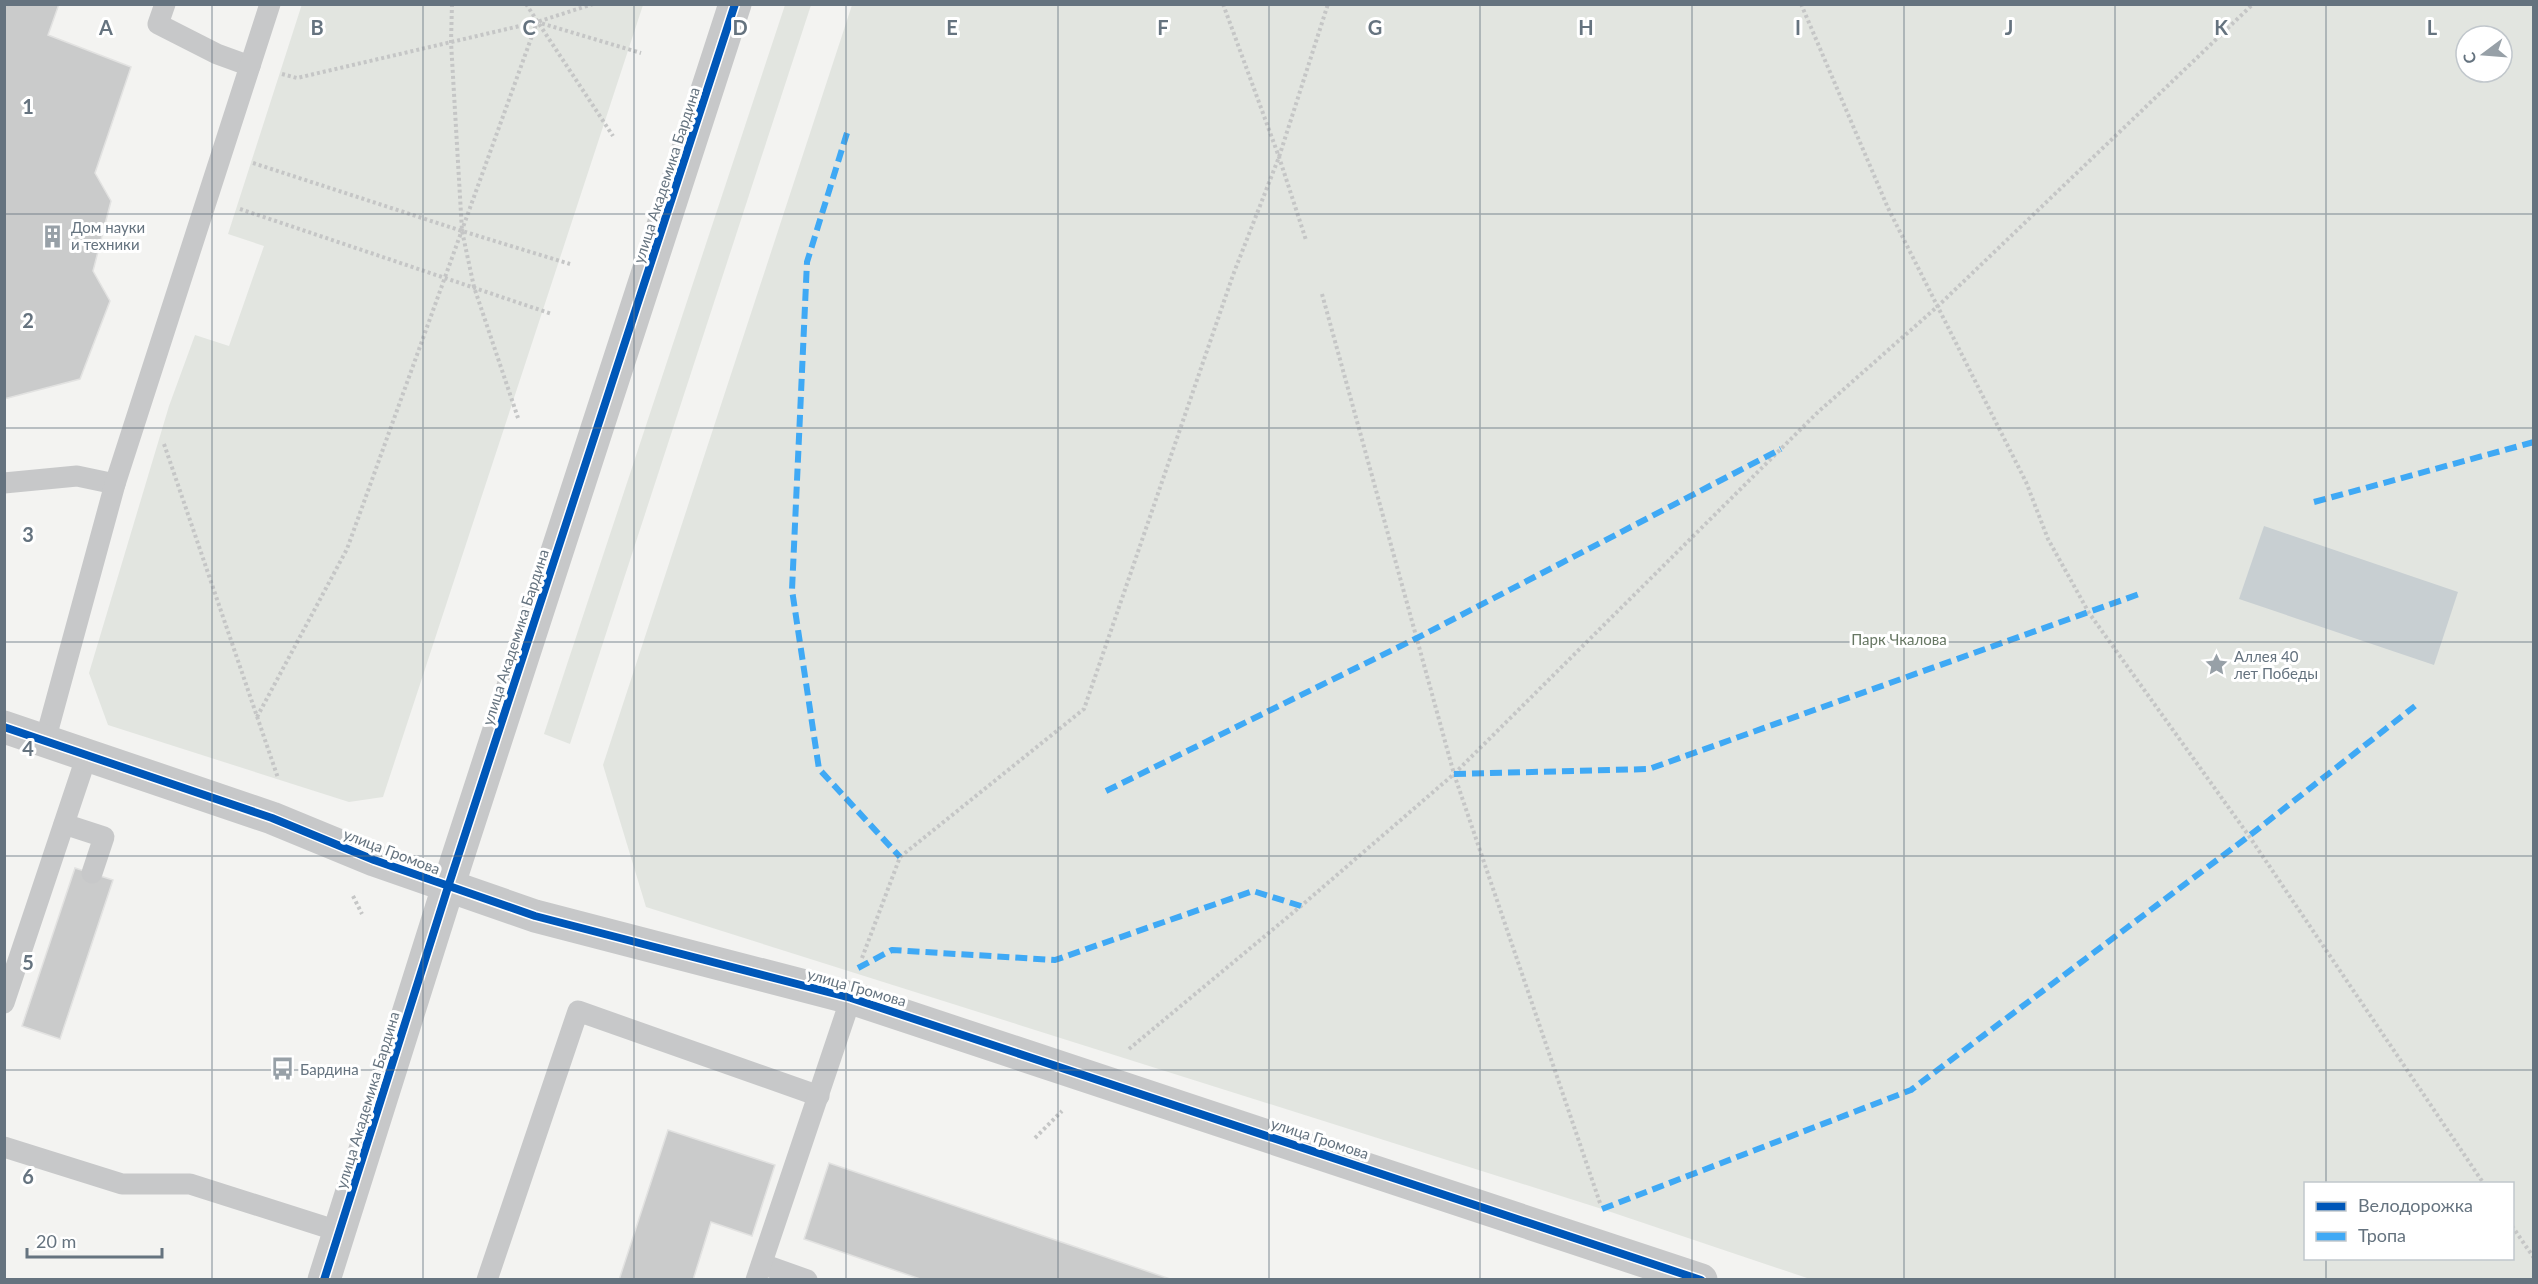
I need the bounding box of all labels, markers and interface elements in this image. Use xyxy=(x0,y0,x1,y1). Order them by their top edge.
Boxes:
text: A xyxy=(98,15,113,39)
text: B xyxy=(310,15,324,39)
text: C xyxy=(522,15,536,39)
text: D xyxy=(732,15,748,39)
text: E xyxy=(946,15,958,39)
text: F xyxy=(1157,15,1169,39)
text: G xyxy=(1368,15,1382,39)
text: H xyxy=(1578,15,1594,39)
text: I xyxy=(1795,15,1801,39)
text: J xyxy=(2005,15,2013,39)
text: K xyxy=(2214,15,2228,39)
text: L xyxy=(2427,15,2438,39)
north arrow xyxy=(2454,24,2514,84)
text: С xyxy=(2458,50,2480,66)
street label: улица Академика Бардина xyxy=(629,85,703,265)
text: 1 xyxy=(22,94,34,118)
place label: Дом науки и техники xyxy=(71,218,145,253)
building icon: Дом науки и техники xyxy=(40,223,66,249)
text: 2 xyxy=(22,308,34,332)
text: 3 xyxy=(22,522,34,546)
street label: улица Академика Бардина xyxy=(478,547,552,727)
park label: Парк Чкалова xyxy=(1851,630,1947,648)
place label: Аллея 40 лет Победы xyxy=(2234,647,2318,682)
place icon: Аллея 40 лет Победы xyxy=(2203,652,2229,678)
text: 4 xyxy=(22,736,34,760)
street label: улица Громова xyxy=(341,824,443,878)
text: 5 xyxy=(22,950,34,974)
street label: улица Громова xyxy=(805,964,909,1010)
street label: улица Академика Бардина xyxy=(331,1009,403,1191)
bus stop icon: Бардина xyxy=(269,1056,295,1082)
place label: Бардина xyxy=(300,1060,359,1078)
street label: улица Громова xyxy=(1269,1114,1371,1162)
text: 6 xyxy=(22,1164,34,1188)
legend xyxy=(2304,1182,2514,1260)
text: Велодорожка xyxy=(2358,1194,2473,1216)
scale bar xyxy=(27,1221,162,1259)
text: Тропа xyxy=(2358,1224,2406,1246)
text: 20 m xyxy=(36,1230,76,1252)

